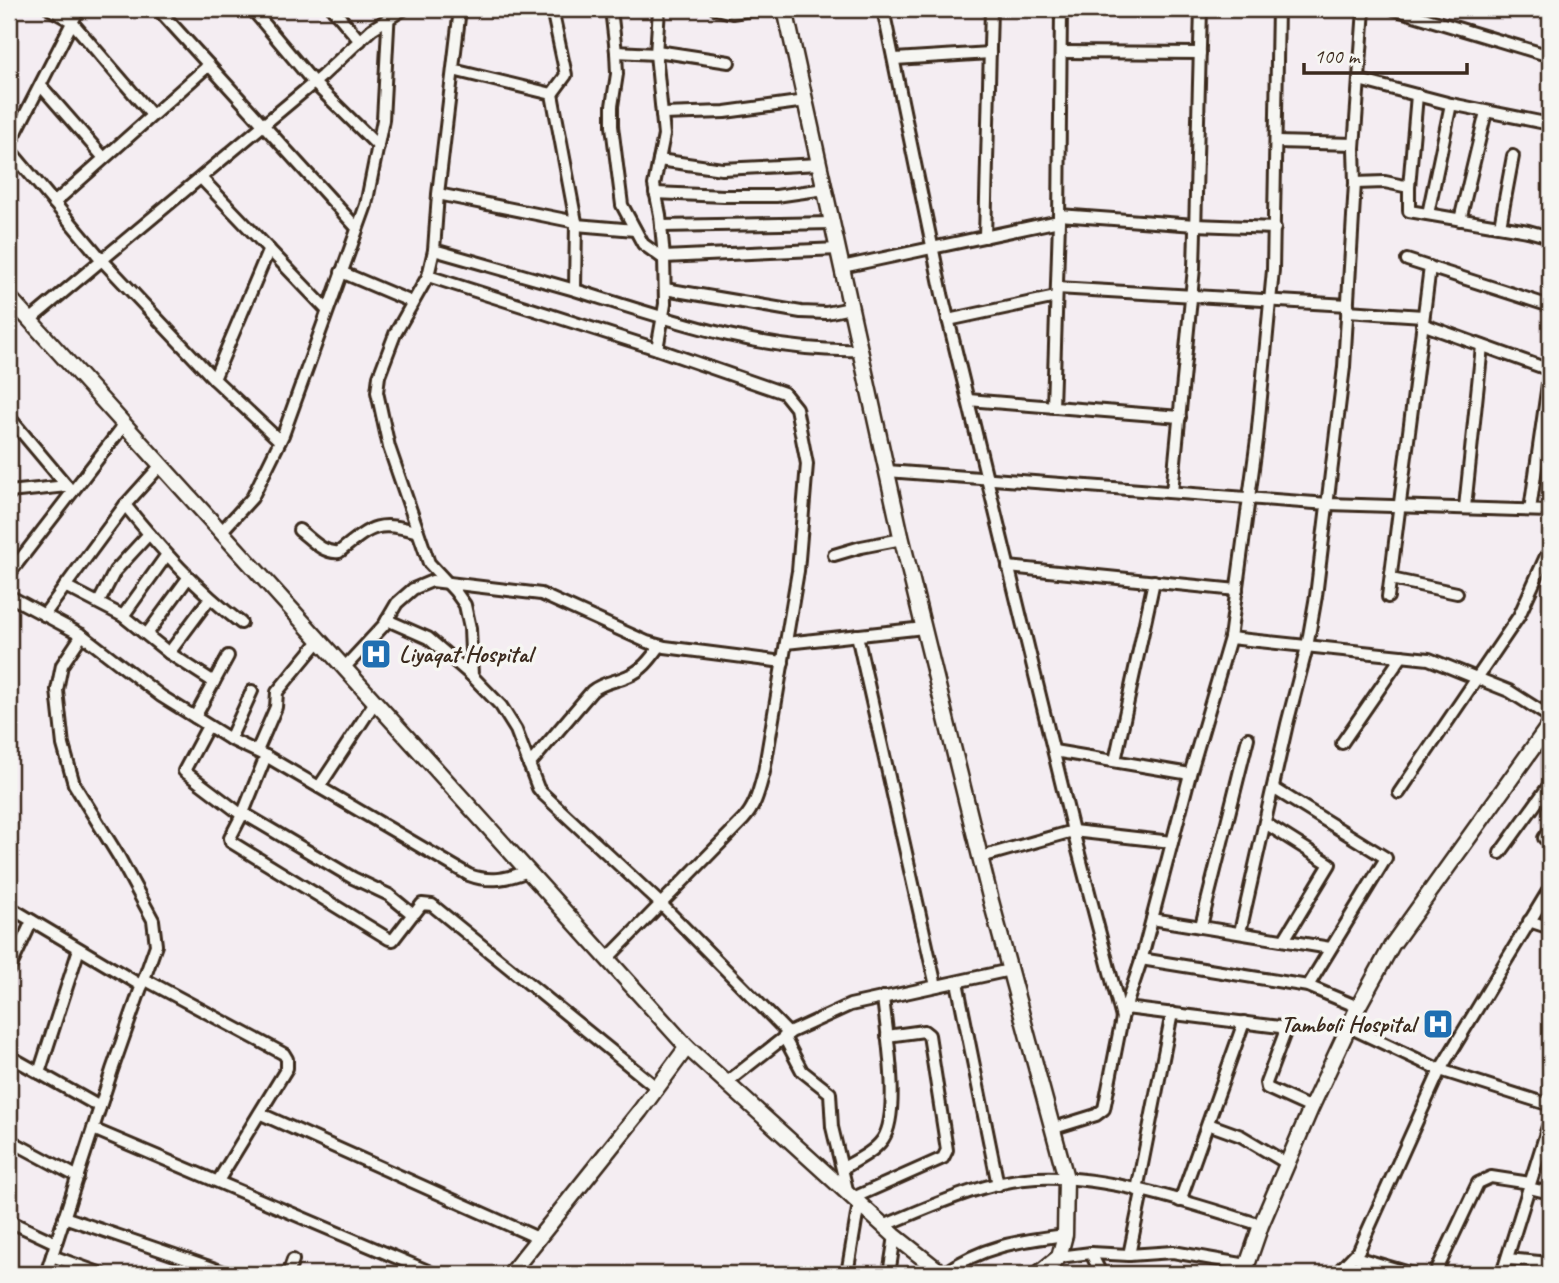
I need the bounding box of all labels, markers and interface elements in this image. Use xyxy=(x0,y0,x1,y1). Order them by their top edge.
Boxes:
scale bar xyxy=(1304,32,1466,76)
text: 100 m xyxy=(1314,43,1361,69)
hospital icon: Liyaqat Hospital xyxy=(359,637,393,671)
place label: Liyaqat Hospital xyxy=(399,639,537,669)
hospital icon: Tamboli Hospital xyxy=(1421,1007,1455,1041)
place label: Tamboli Hospital xyxy=(1281,1009,1420,1039)

